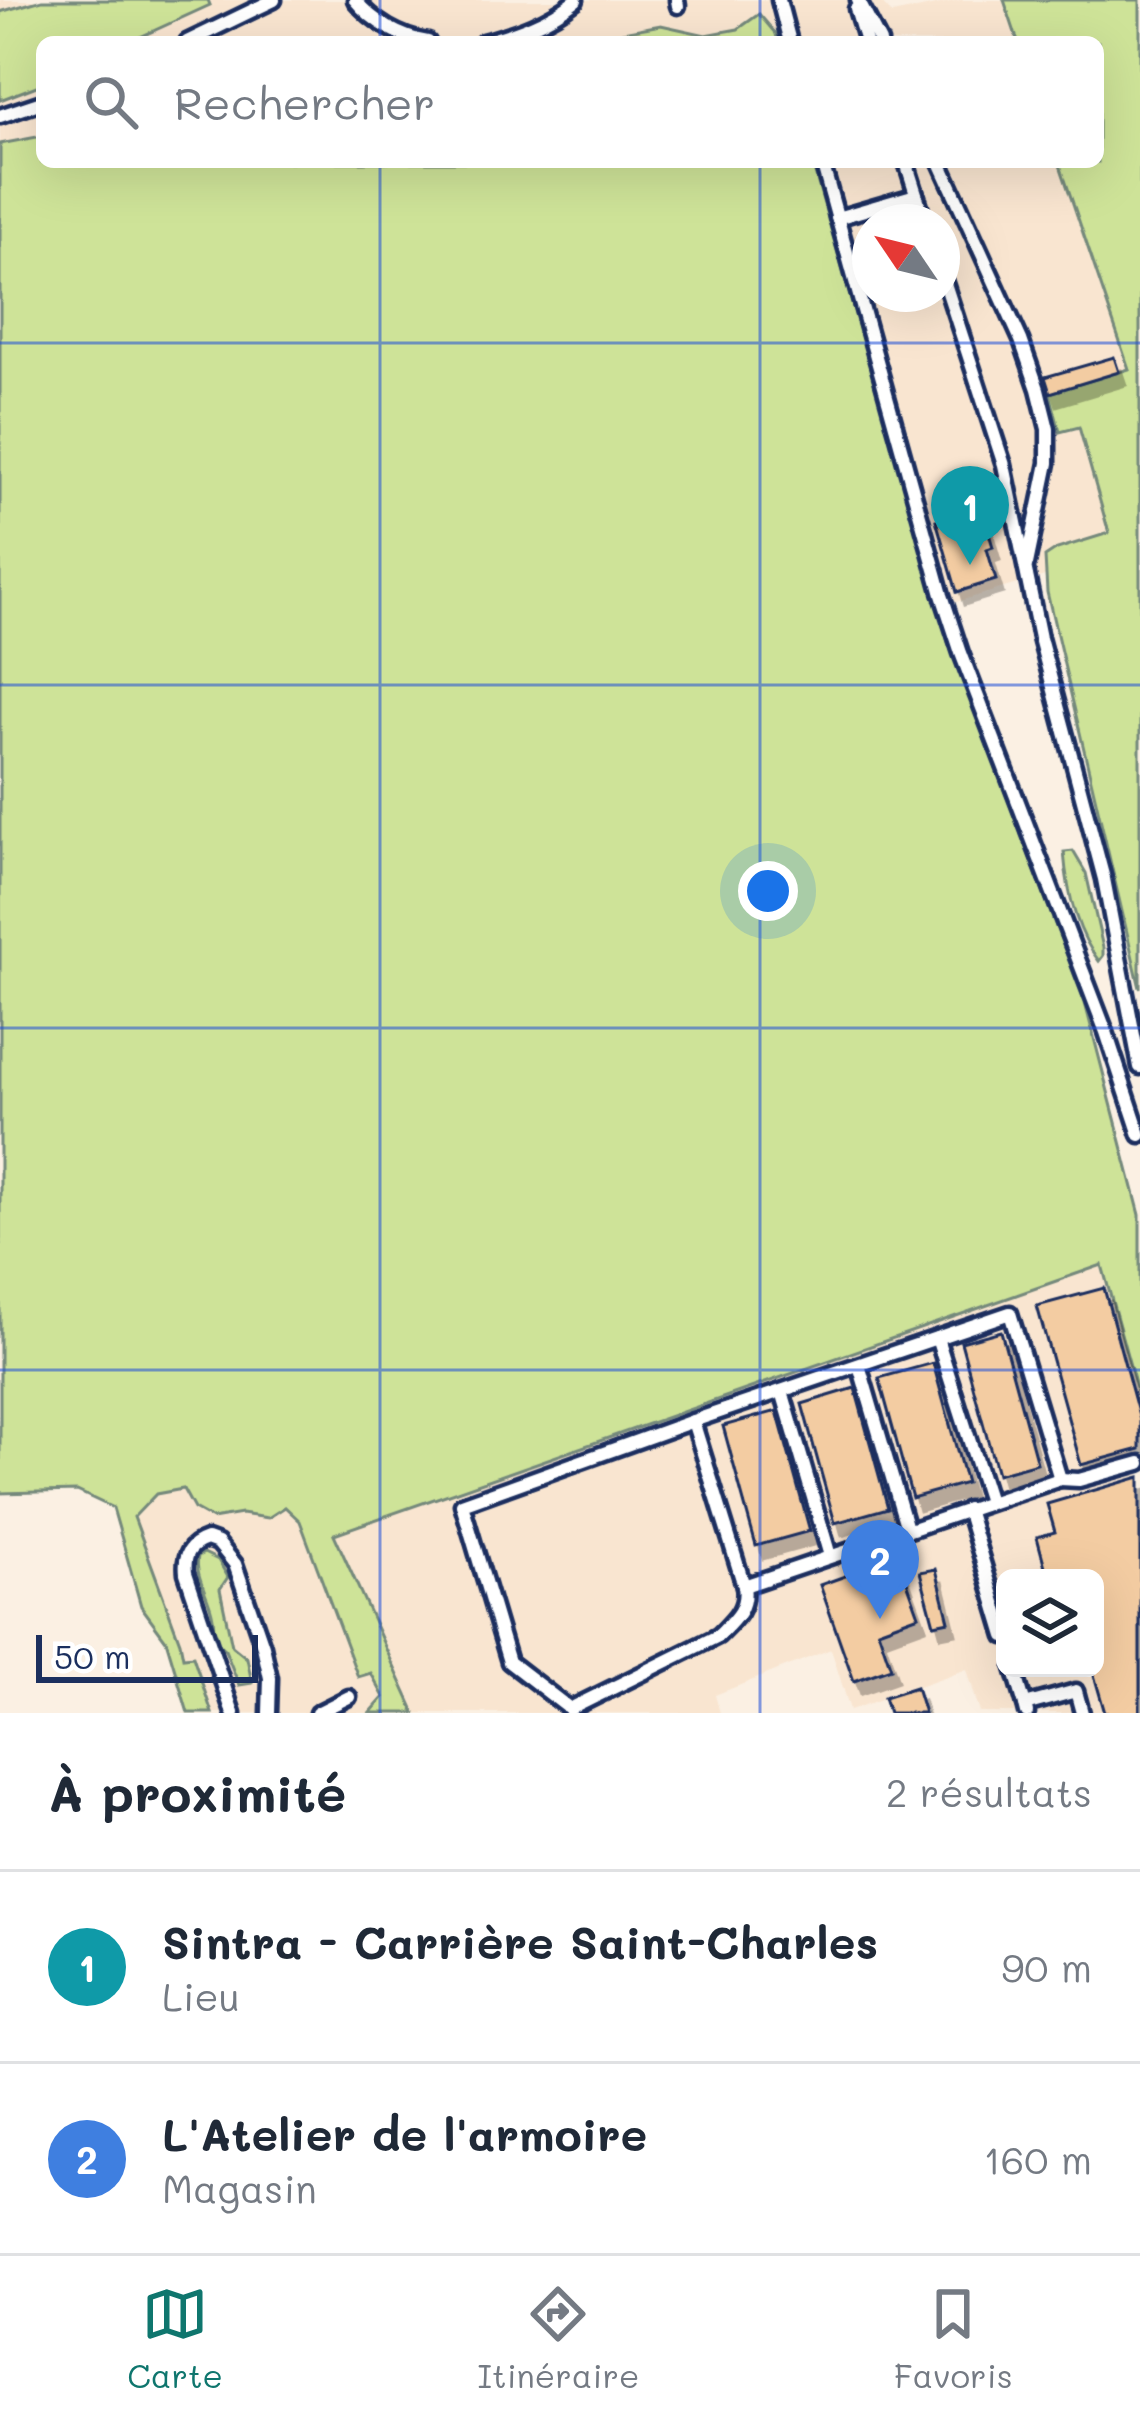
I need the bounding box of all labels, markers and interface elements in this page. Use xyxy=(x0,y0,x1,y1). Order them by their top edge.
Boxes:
search box xyxy=(36,36,1104,168)
icon: search xyxy=(78,69,144,135)
text: Rechercher xyxy=(174,73,435,131)
north arrow xyxy=(852,204,960,312)
pin: 1 xyxy=(931,466,1009,565)
your location xyxy=(738,861,798,921)
pin: 2 xyxy=(841,1520,919,1619)
map controls xyxy=(996,1569,1104,1677)
button: layers xyxy=(996,1569,1104,1677)
scale bar xyxy=(36,1629,258,1682)
text: 50 m xyxy=(54,1634,130,1677)
text: À proximité xyxy=(48,1758,346,1825)
text: 2 résultats xyxy=(886,1766,1092,1817)
text: Sintra - Carrière Saint-Charles xyxy=(162,1912,878,1970)
text: 1 xyxy=(78,1941,96,1992)
text: 90 m xyxy=(1001,1941,1092,1992)
text: Lieu xyxy=(162,1970,240,2021)
text: L'Atelier de l'armoire xyxy=(162,2104,647,2162)
text: 2 xyxy=(76,2133,98,2184)
text: 160 m xyxy=(983,2133,1092,2184)
text: Magasin xyxy=(162,2162,317,2213)
tab: Carte xyxy=(127,2281,223,2396)
tab: Itinéraire xyxy=(477,2281,639,2396)
tab: Favoris xyxy=(894,2281,1013,2396)

